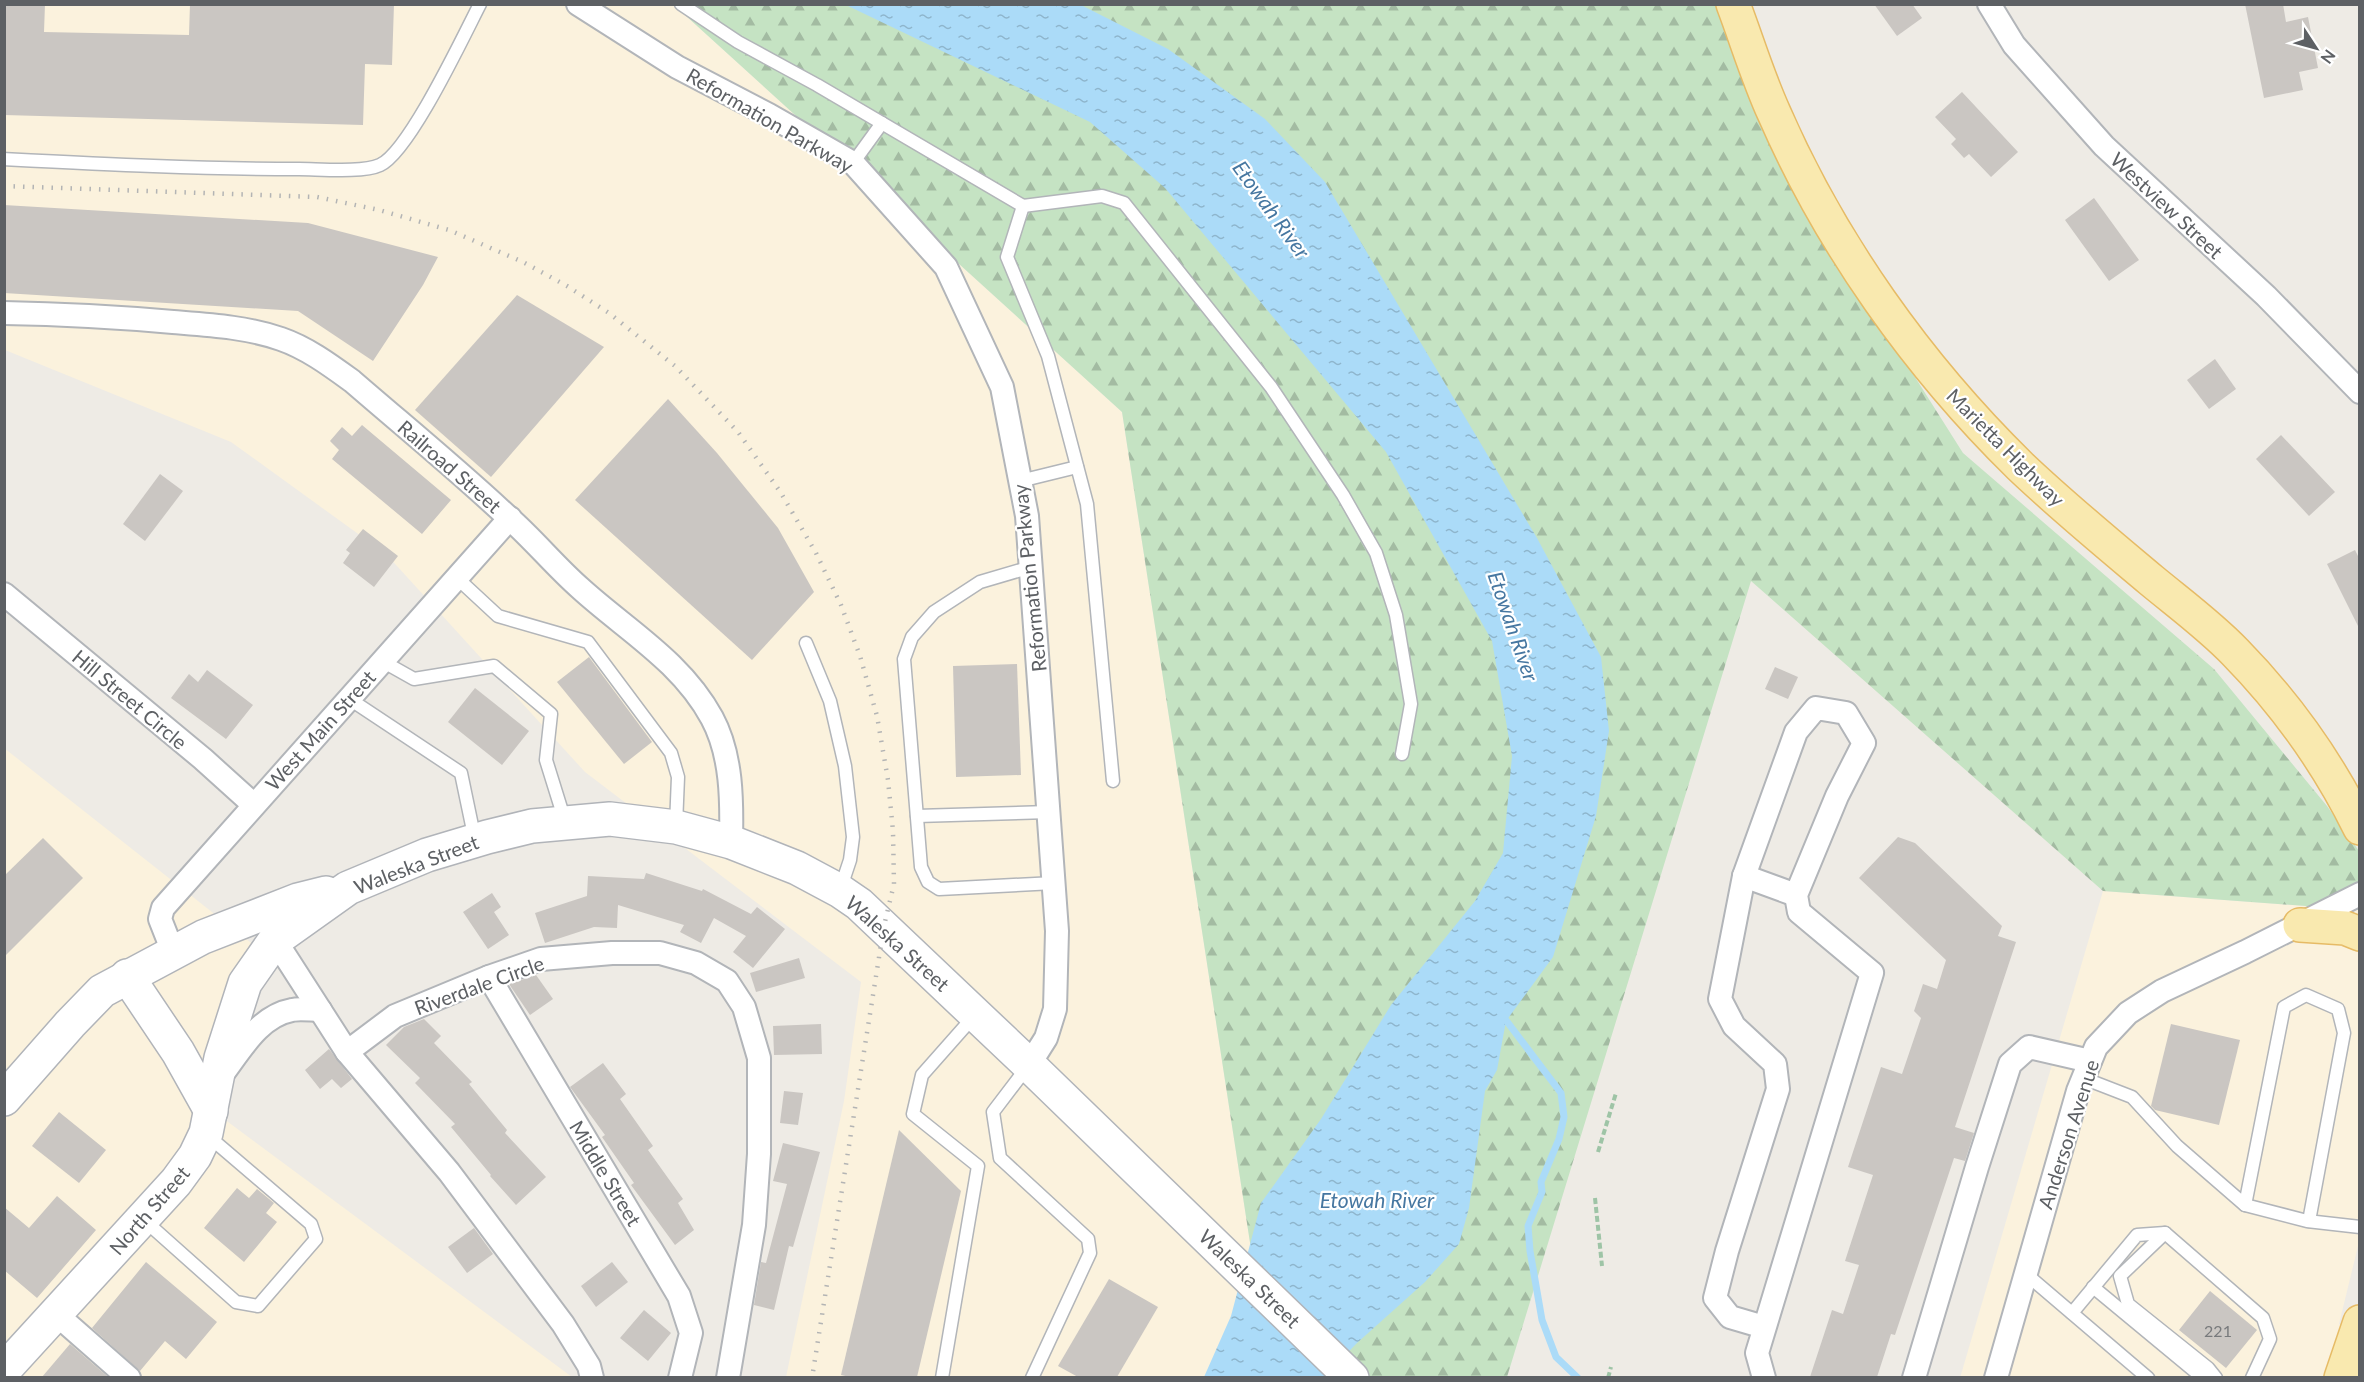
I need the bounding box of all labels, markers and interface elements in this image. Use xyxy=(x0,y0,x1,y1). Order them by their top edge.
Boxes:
north arrow xyxy=(2286,18,2346,78)
text: N xyxy=(2317,47,2340,68)
street label: Reformation Parkway xyxy=(682,62,858,178)
street label: Westview Street xyxy=(2106,147,2228,263)
water label: Etowah River xyxy=(1228,155,1316,263)
street label: Marietta Highway xyxy=(1942,383,2070,511)
street label: Railroad Street xyxy=(393,415,507,517)
street label: Reformation Parkway xyxy=(1007,482,1051,673)
water label: Etowah River xyxy=(1484,568,1545,685)
street label: Hill Street Circle xyxy=(68,644,192,754)
street label: West Main Street xyxy=(260,665,380,795)
street label: Waleska Street xyxy=(350,829,482,899)
street label: Waleska Street xyxy=(841,890,955,996)
street label: Riverdale Circle xyxy=(411,950,547,1020)
street label: Anderson Avenue xyxy=(2033,1056,2103,1212)
street label: Middle Street xyxy=(565,1116,647,1230)
street label: North Street xyxy=(104,1161,194,1259)
water label: Etowah River xyxy=(1320,1187,1435,1212)
street label: Waleska Street xyxy=(1194,1224,1306,1332)
house number: 221 xyxy=(2204,1321,2232,1340)

